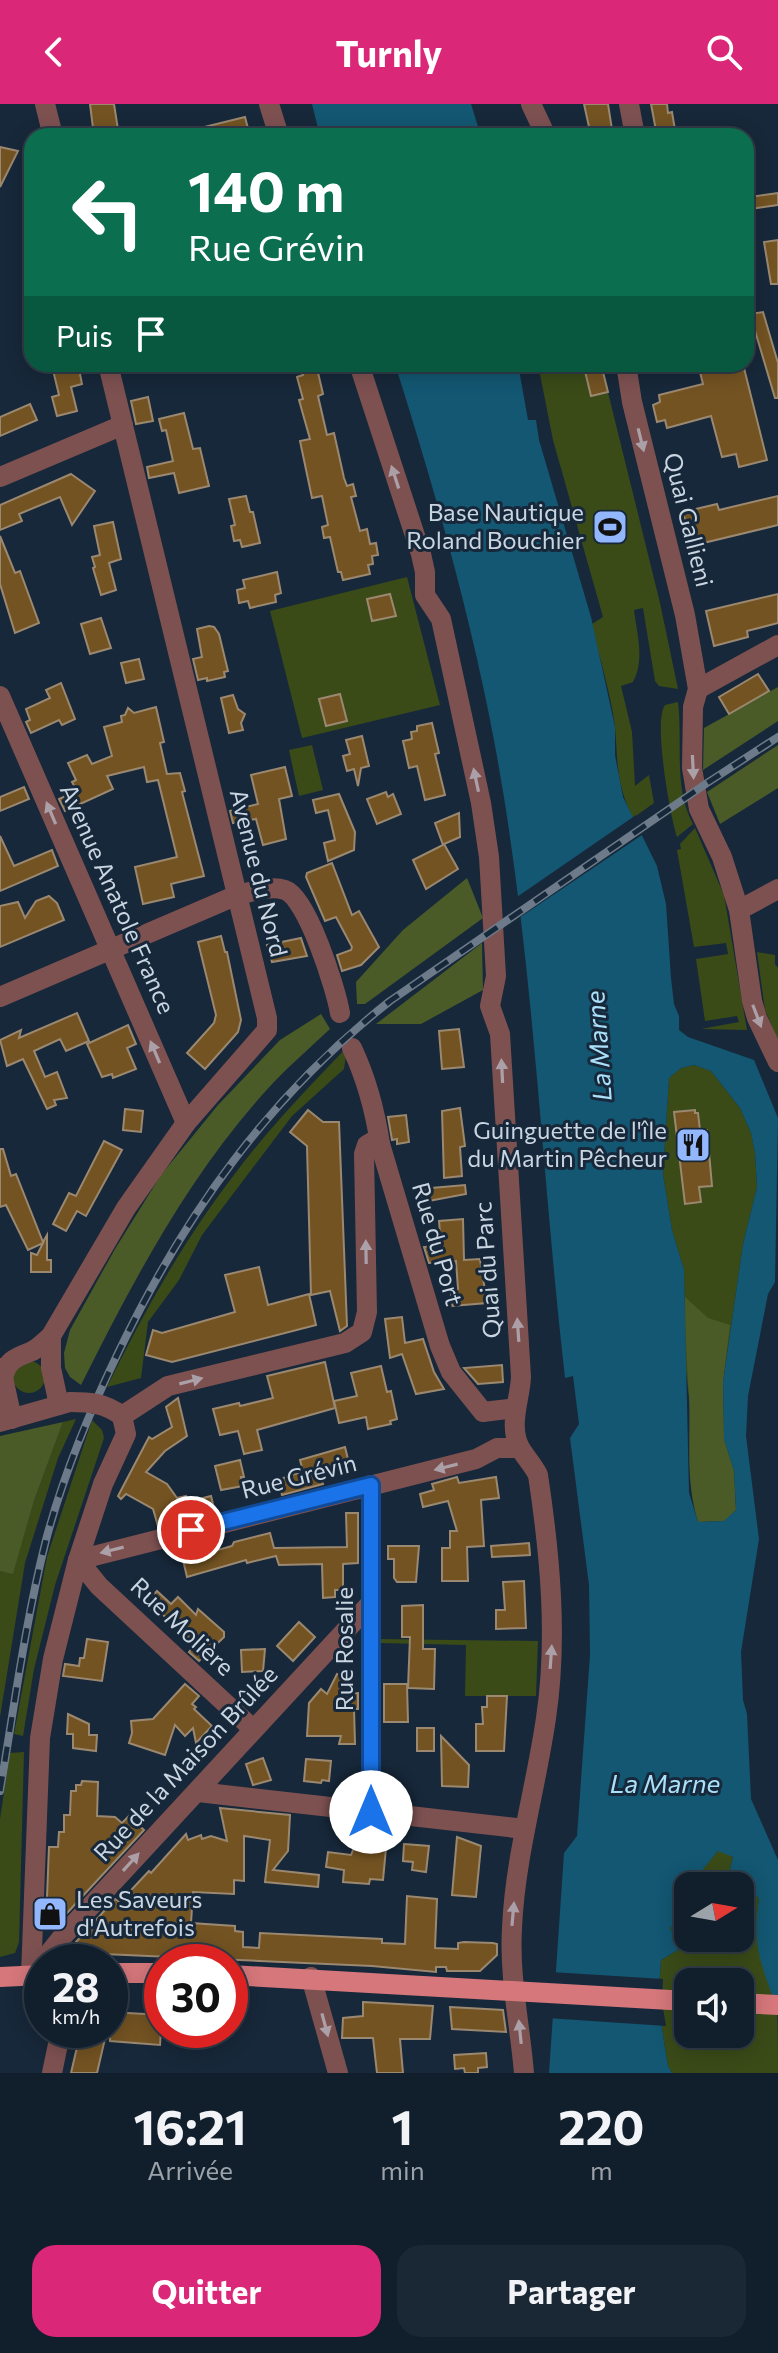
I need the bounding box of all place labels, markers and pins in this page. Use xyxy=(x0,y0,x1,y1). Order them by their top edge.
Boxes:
place label: Base Nautique Roland Bouchier xyxy=(406,497,584,554)
sports icon: Base Nautique Roland Bouchier xyxy=(591,508,629,546)
place label: Guinguette de l'île du Martin Pêcheur xyxy=(467,1115,667,1172)
restaurant icon: Guinguette de l'île du Martin Pêcheur xyxy=(674,1126,712,1164)
pin xyxy=(157,1496,225,1564)
place label: Les Saveurs d'Autrefois xyxy=(76,1884,202,1941)
shop icon: Les Saveurs d'Autrefois xyxy=(31,1895,69,1933)

